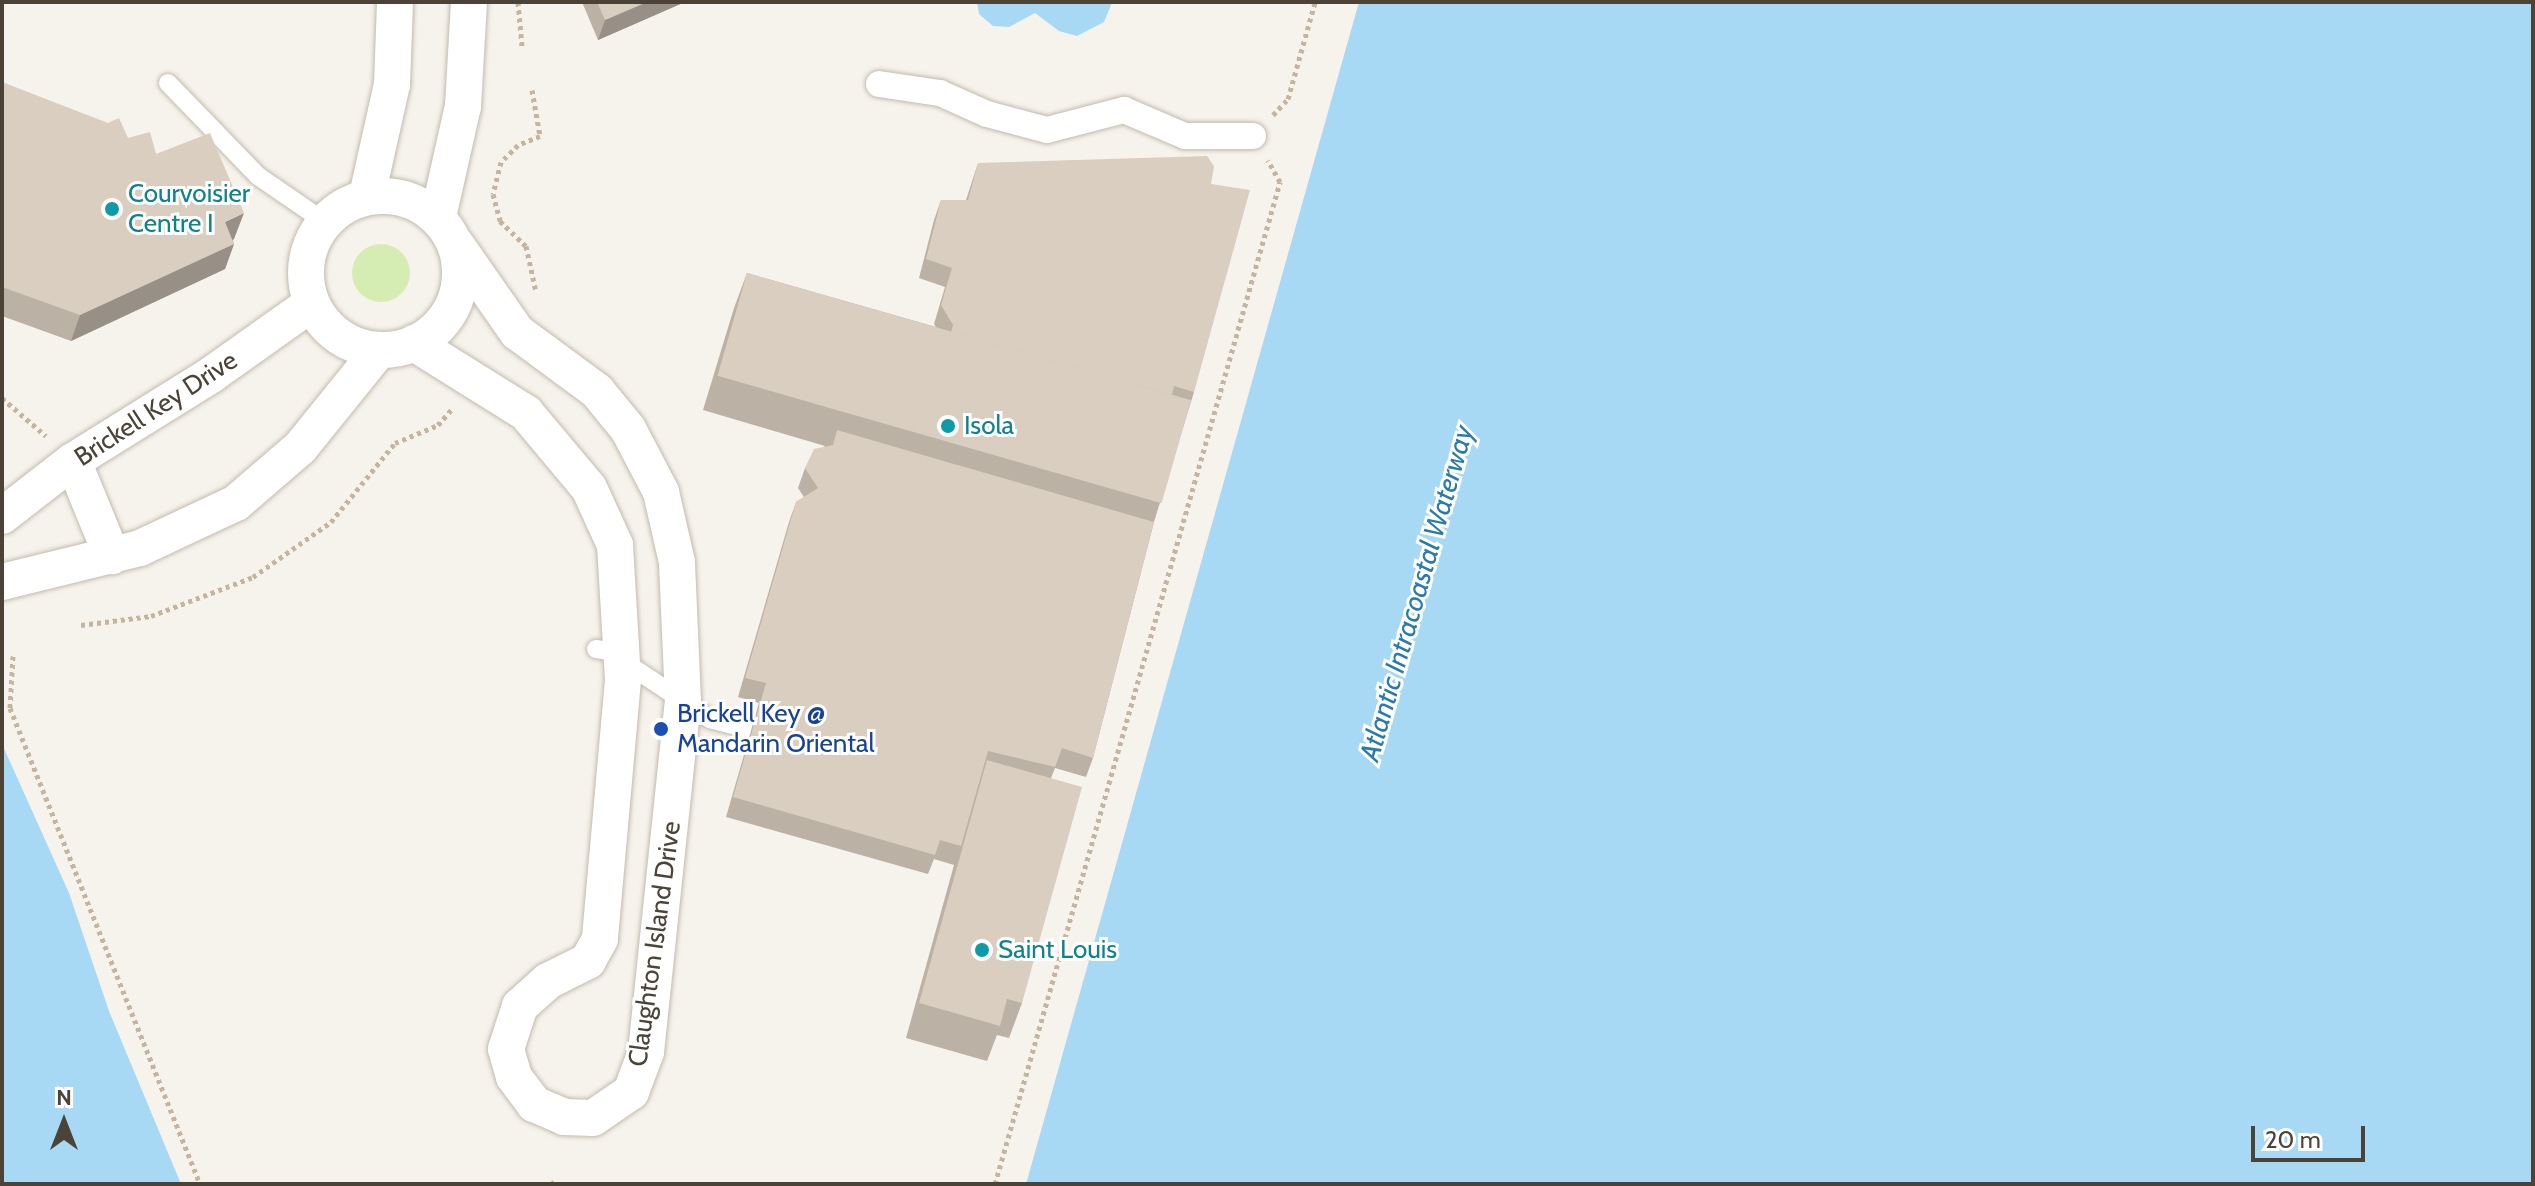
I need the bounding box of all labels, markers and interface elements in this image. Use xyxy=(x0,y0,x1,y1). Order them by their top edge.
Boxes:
place label: Courvoisier Centre I xyxy=(128,178,250,240)
marker: Courvoisier Centre I xyxy=(103,200,121,218)
street label: Brickell Key Drive xyxy=(69,345,243,473)
place label: Isola xyxy=(964,410,1014,442)
marker: Isola xyxy=(939,417,957,435)
water label: Atlantic Intracoastal Waterway xyxy=(1352,421,1480,765)
place label: Brickell Key @ Mandarin Oriental xyxy=(677,698,875,760)
marker: Brickell Key @ Mandarin Oriental xyxy=(652,720,670,738)
street label: Claughton Island Drive xyxy=(622,819,688,1069)
place label: Saint Louis xyxy=(998,934,1117,966)
marker: Saint Louis xyxy=(973,941,991,959)
north arrow xyxy=(24,1082,104,1162)
text: N xyxy=(56,1084,72,1111)
scale bar xyxy=(2255,1110,2369,1160)
text: 20 m xyxy=(2265,1125,2321,1154)

